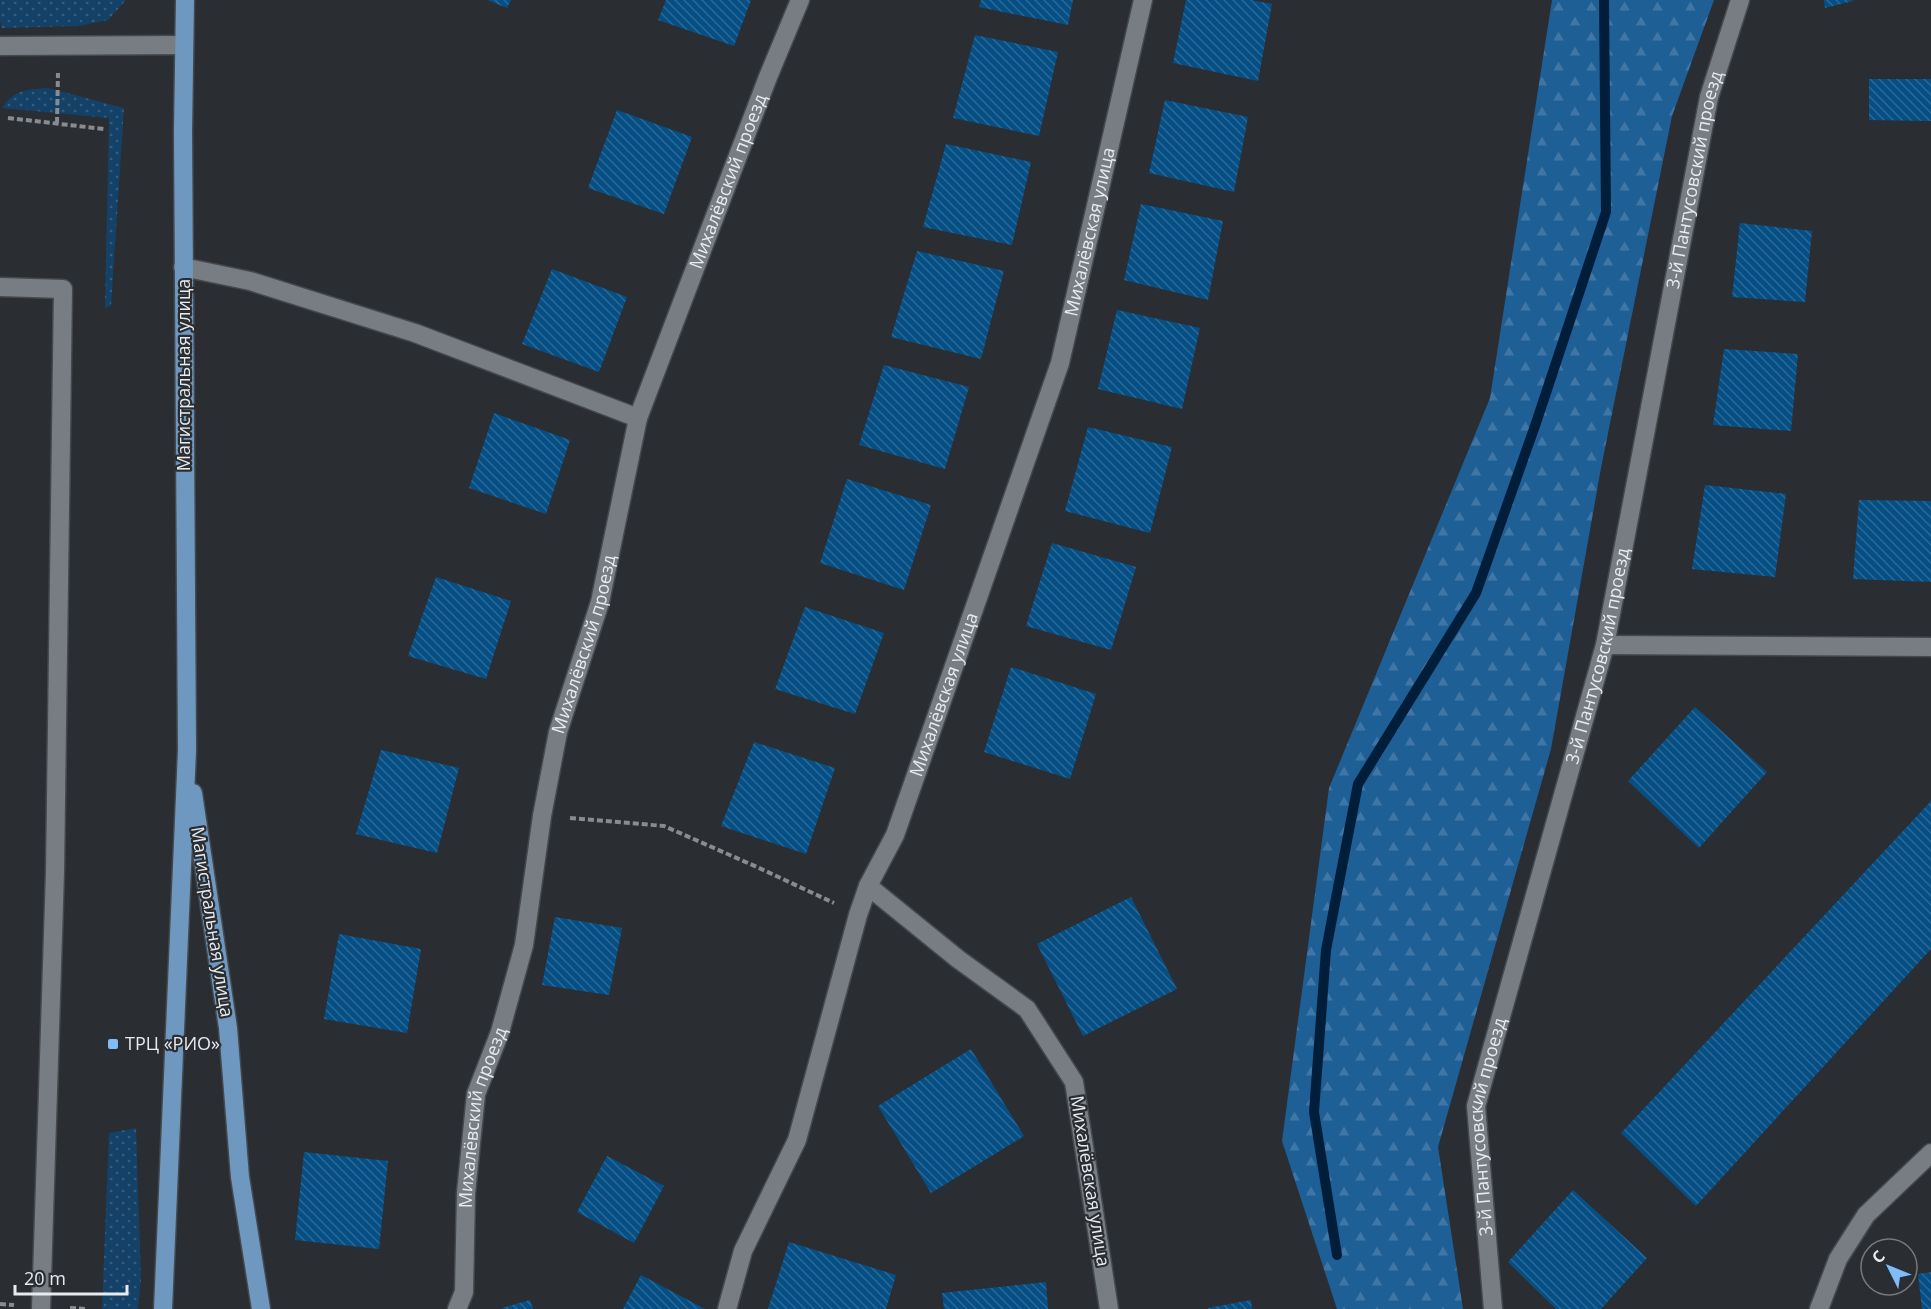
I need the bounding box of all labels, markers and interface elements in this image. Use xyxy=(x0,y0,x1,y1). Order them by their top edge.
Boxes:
street label: 3-й Пантусовский проезд xyxy=(1660,68,1728,291)
street label: Михалёвский проезд xyxy=(683,90,771,272)
street label: Михалёвская улица xyxy=(1058,145,1120,318)
street label: Магистральная улица xyxy=(171,279,195,471)
street label: 3-й Пантусовский проезд xyxy=(1559,546,1634,767)
street label: Михалёвский проезд xyxy=(545,553,620,737)
street label: Михалёвская улица xyxy=(903,609,983,780)
street label: Магистральная улица xyxy=(186,825,240,1019)
street label: 3-й Пантусовский проезд xyxy=(1463,1015,1511,1237)
street label: Михалёвский проезд xyxy=(453,1023,512,1208)
place label: ТРЦ «РИО» xyxy=(125,1031,220,1055)
marker: ТРЦ «РИО» xyxy=(106,1037,120,1051)
street label: Михалёвская улица xyxy=(1066,1094,1116,1268)
north arrow xyxy=(1859,1237,1919,1297)
text: С xyxy=(1867,1246,1890,1268)
scale bar xyxy=(15,1258,128,1296)
text: 20 m xyxy=(24,1266,66,1290)

